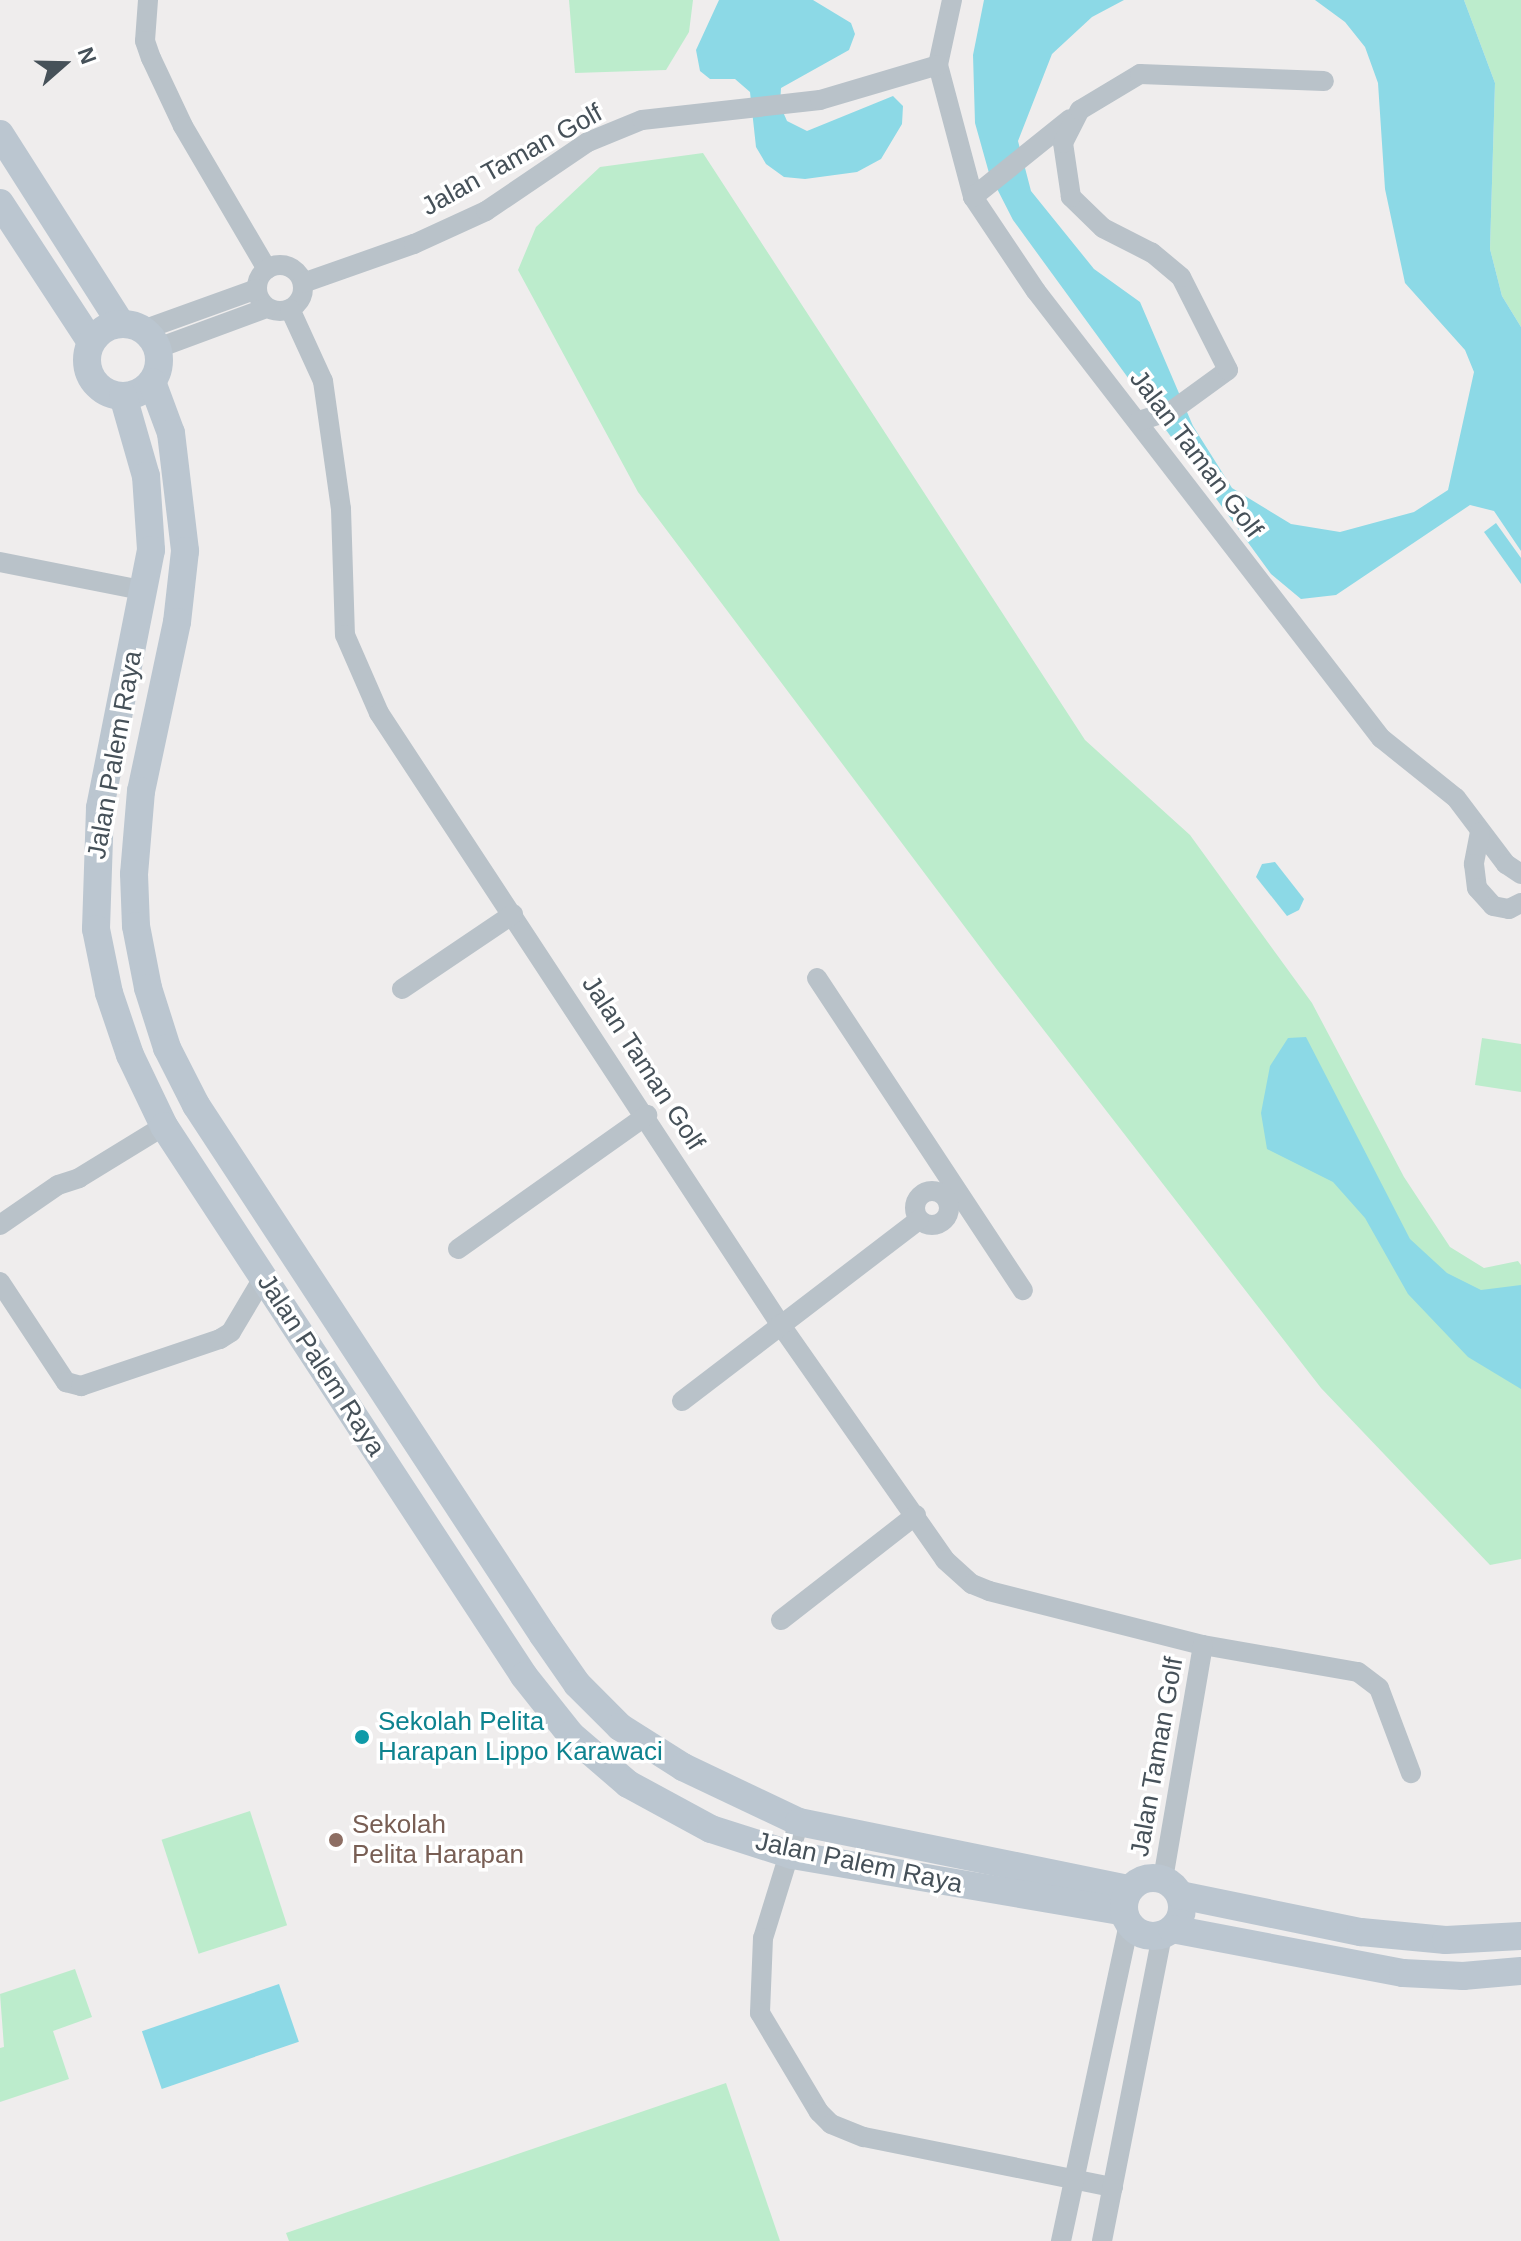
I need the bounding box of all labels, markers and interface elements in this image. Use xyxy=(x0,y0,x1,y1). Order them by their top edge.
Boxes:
north arrow xyxy=(24,24,104,104)
text: N xyxy=(73,44,101,67)
street label: Jalan Taman Golf xyxy=(416,97,608,223)
street label: Jalan Taman Golf xyxy=(1123,364,1269,544)
street label: Jalan Palem Raya xyxy=(81,648,149,862)
street label: Jalan Taman Golf xyxy=(575,970,711,1156)
street label: Jalan Palem Raya xyxy=(250,1268,392,1462)
street label: Jalan Taman Golf xyxy=(1124,1655,1190,1859)
place label: Sekolah Pelita Harapan Lippo Karawaci xyxy=(378,1706,663,1768)
marker: Sekolah Pelita Harapan Lippo Karawaci xyxy=(353,1728,371,1746)
place label: Sekolah Pelita Harapan xyxy=(352,1809,524,1870)
street label: Jalan Palem Raya xyxy=(753,1826,965,1900)
marker: Sekolah Pelita Harapan xyxy=(327,1831,345,1849)

